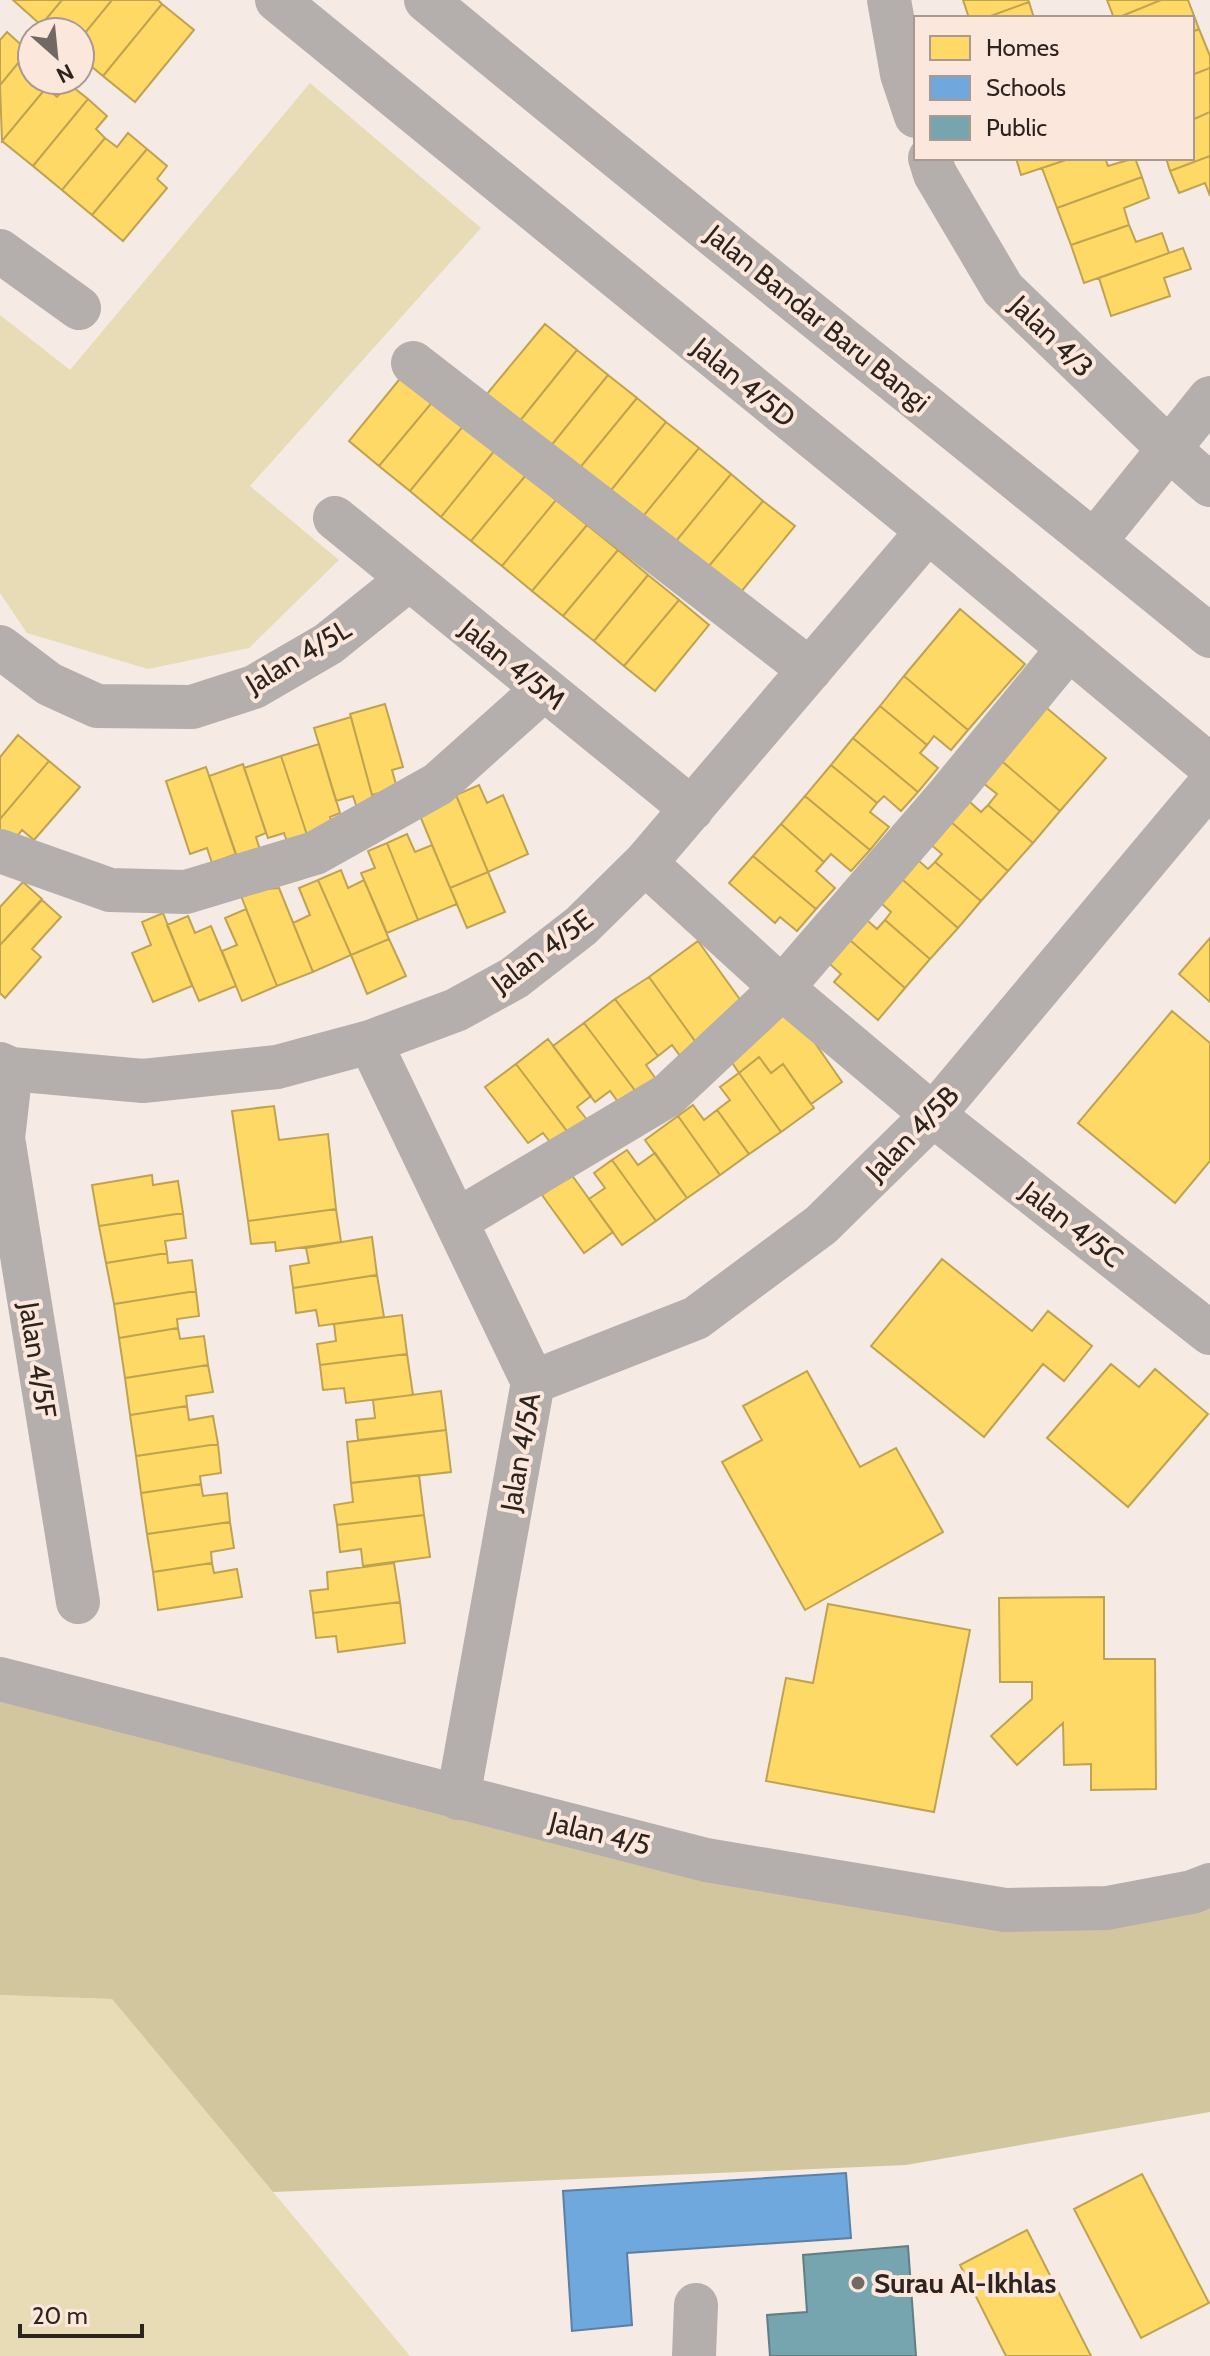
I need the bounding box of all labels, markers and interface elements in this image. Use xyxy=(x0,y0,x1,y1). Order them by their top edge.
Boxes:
north arrow xyxy=(16,16,96,96)
legend xyxy=(914,16,1194,160)
text: Homes xyxy=(986,33,1059,62)
text: N xyxy=(52,58,78,89)
text: Schools xyxy=(986,73,1066,102)
text: Public xyxy=(986,113,1047,142)
street label: Jalan Bandar Baru Bangi xyxy=(698,217,937,419)
street label: Jalan 4/3 xyxy=(1003,287,1101,384)
street label: Jalan 4/5D xyxy=(685,329,803,434)
street label: Jalan 4/5L xyxy=(238,611,357,701)
street label: Jalan 4/5M xyxy=(453,611,572,717)
street label: Jalan 4/5E xyxy=(484,902,599,1001)
street label: Jalan 4/5B xyxy=(858,1078,966,1188)
street label: Jalan 4/5C xyxy=(1013,1173,1130,1274)
street label: Jalan 4/5F xyxy=(12,1298,64,1421)
street label: Jalan 4/5A xyxy=(493,1389,547,1515)
street label: Jalan 4/5 xyxy=(545,1804,654,1862)
place label: Surau Al-Ikhlas xyxy=(874,2266,1056,2300)
marker: Surau Al-Ikhlas xyxy=(849,2274,867,2292)
scale bar xyxy=(20,2288,142,2338)
text: 20 m xyxy=(32,2301,88,2330)

